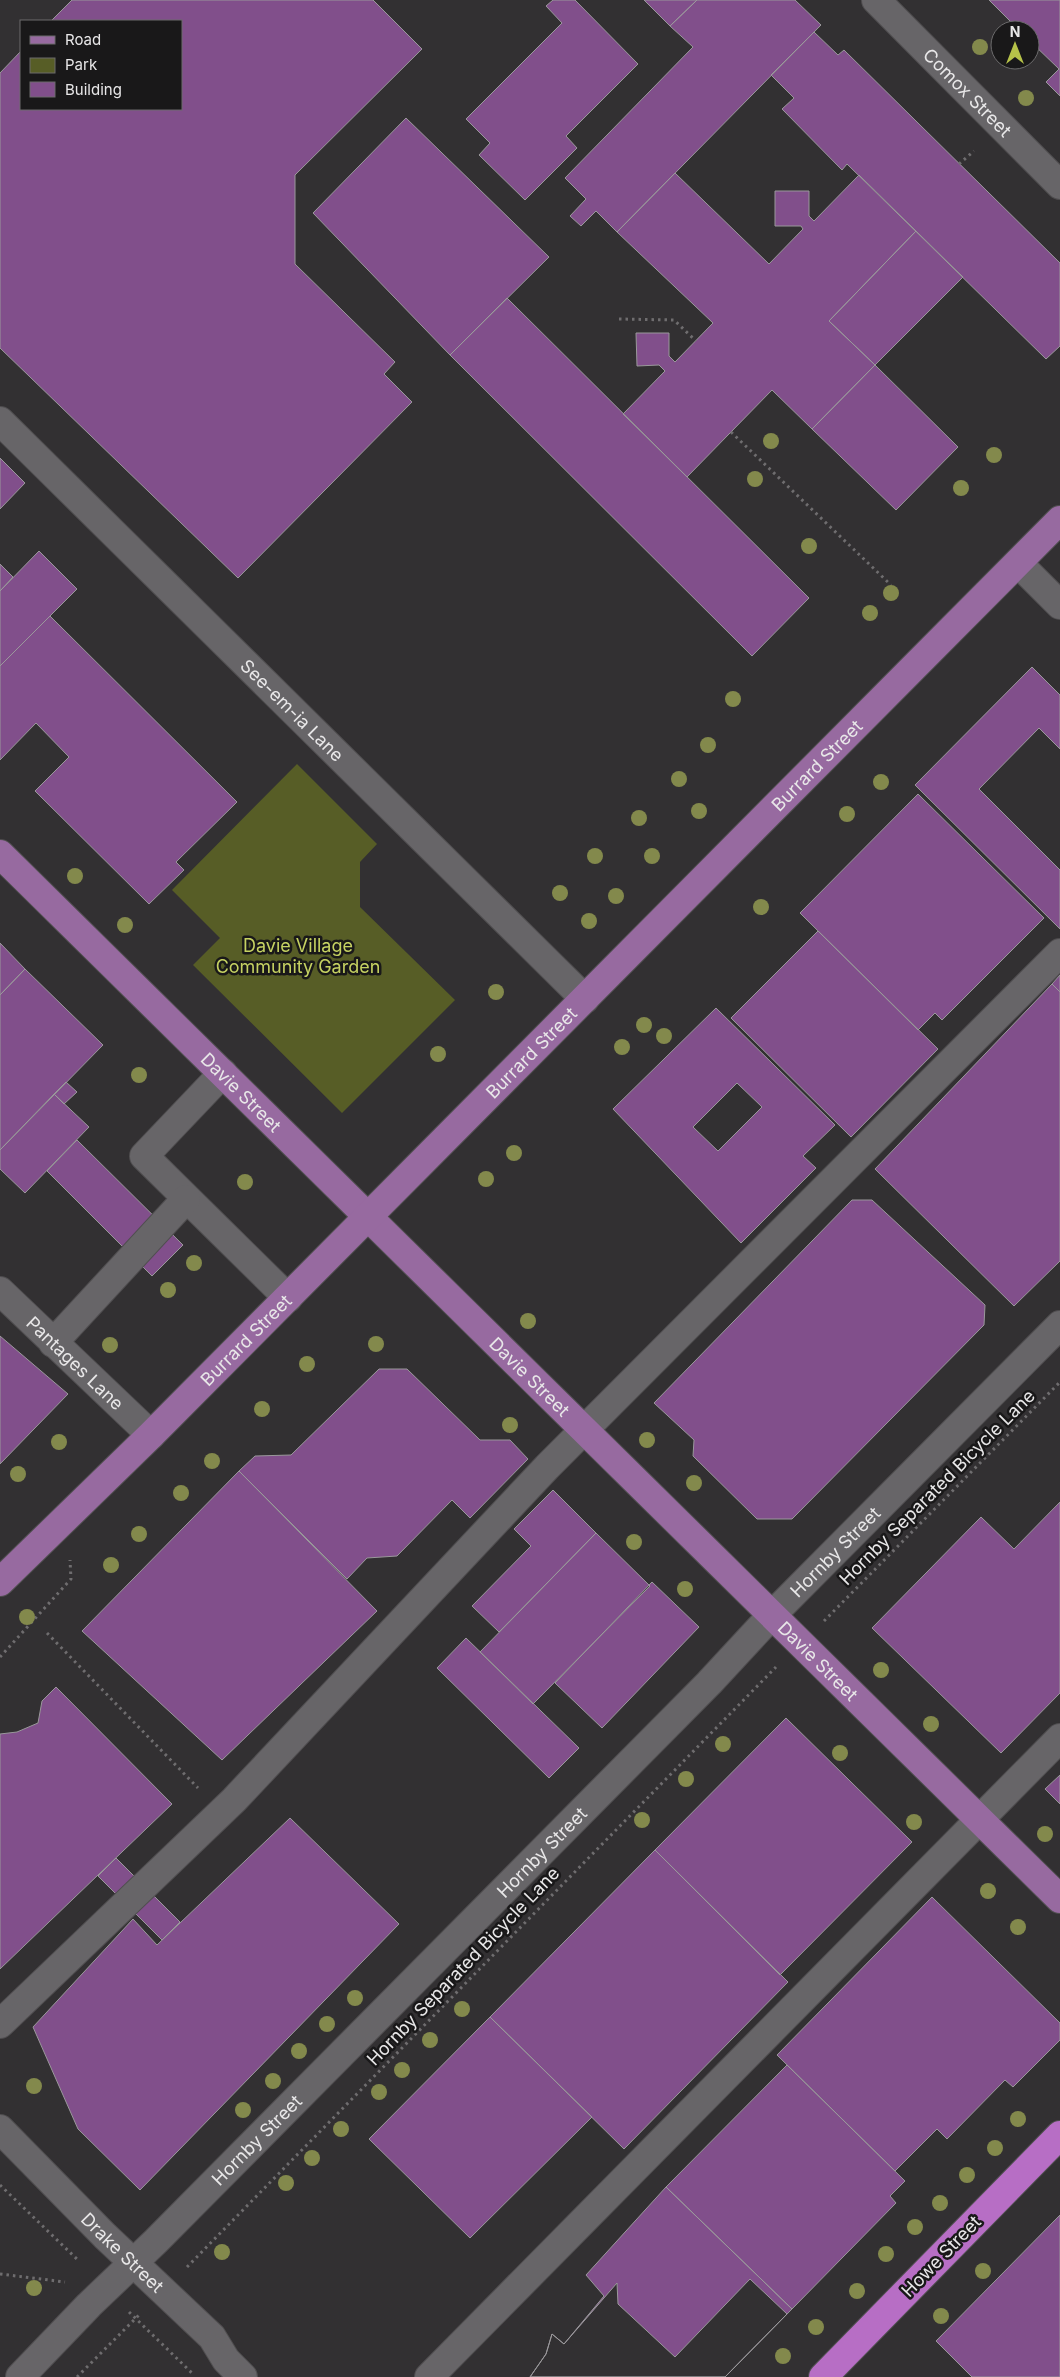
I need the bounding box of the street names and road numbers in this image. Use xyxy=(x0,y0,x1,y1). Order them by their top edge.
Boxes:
street label: Comox Street xyxy=(919,44,1016,141)
street label: See-em-ia Lane xyxy=(236,654,348,765)
street label: Burrard Street xyxy=(767,715,866,815)
street label: Burrard Street xyxy=(481,1002,581,1102)
street label: Davie Street xyxy=(197,1048,286,1136)
street label: Burrard Street xyxy=(196,1290,295,1390)
street label: Pantages Lane xyxy=(22,1312,128,1414)
street label: Davie Street xyxy=(486,1332,574,1420)
street label: Hornby Separated Bicycle Lane xyxy=(835,1385,1039,1589)
street label: Hornby Street xyxy=(786,1502,884,1601)
street label: Davie Street xyxy=(774,1617,863,1705)
street label: Hornby Street xyxy=(492,1802,591,1902)
street label: Hornby Separated Bicycle Lane xyxy=(362,1862,564,2070)
street label: Hornby Street xyxy=(207,2090,306,2189)
street label: Drake Street xyxy=(77,2208,168,2297)
street label: Howe Street xyxy=(897,2211,985,2301)

